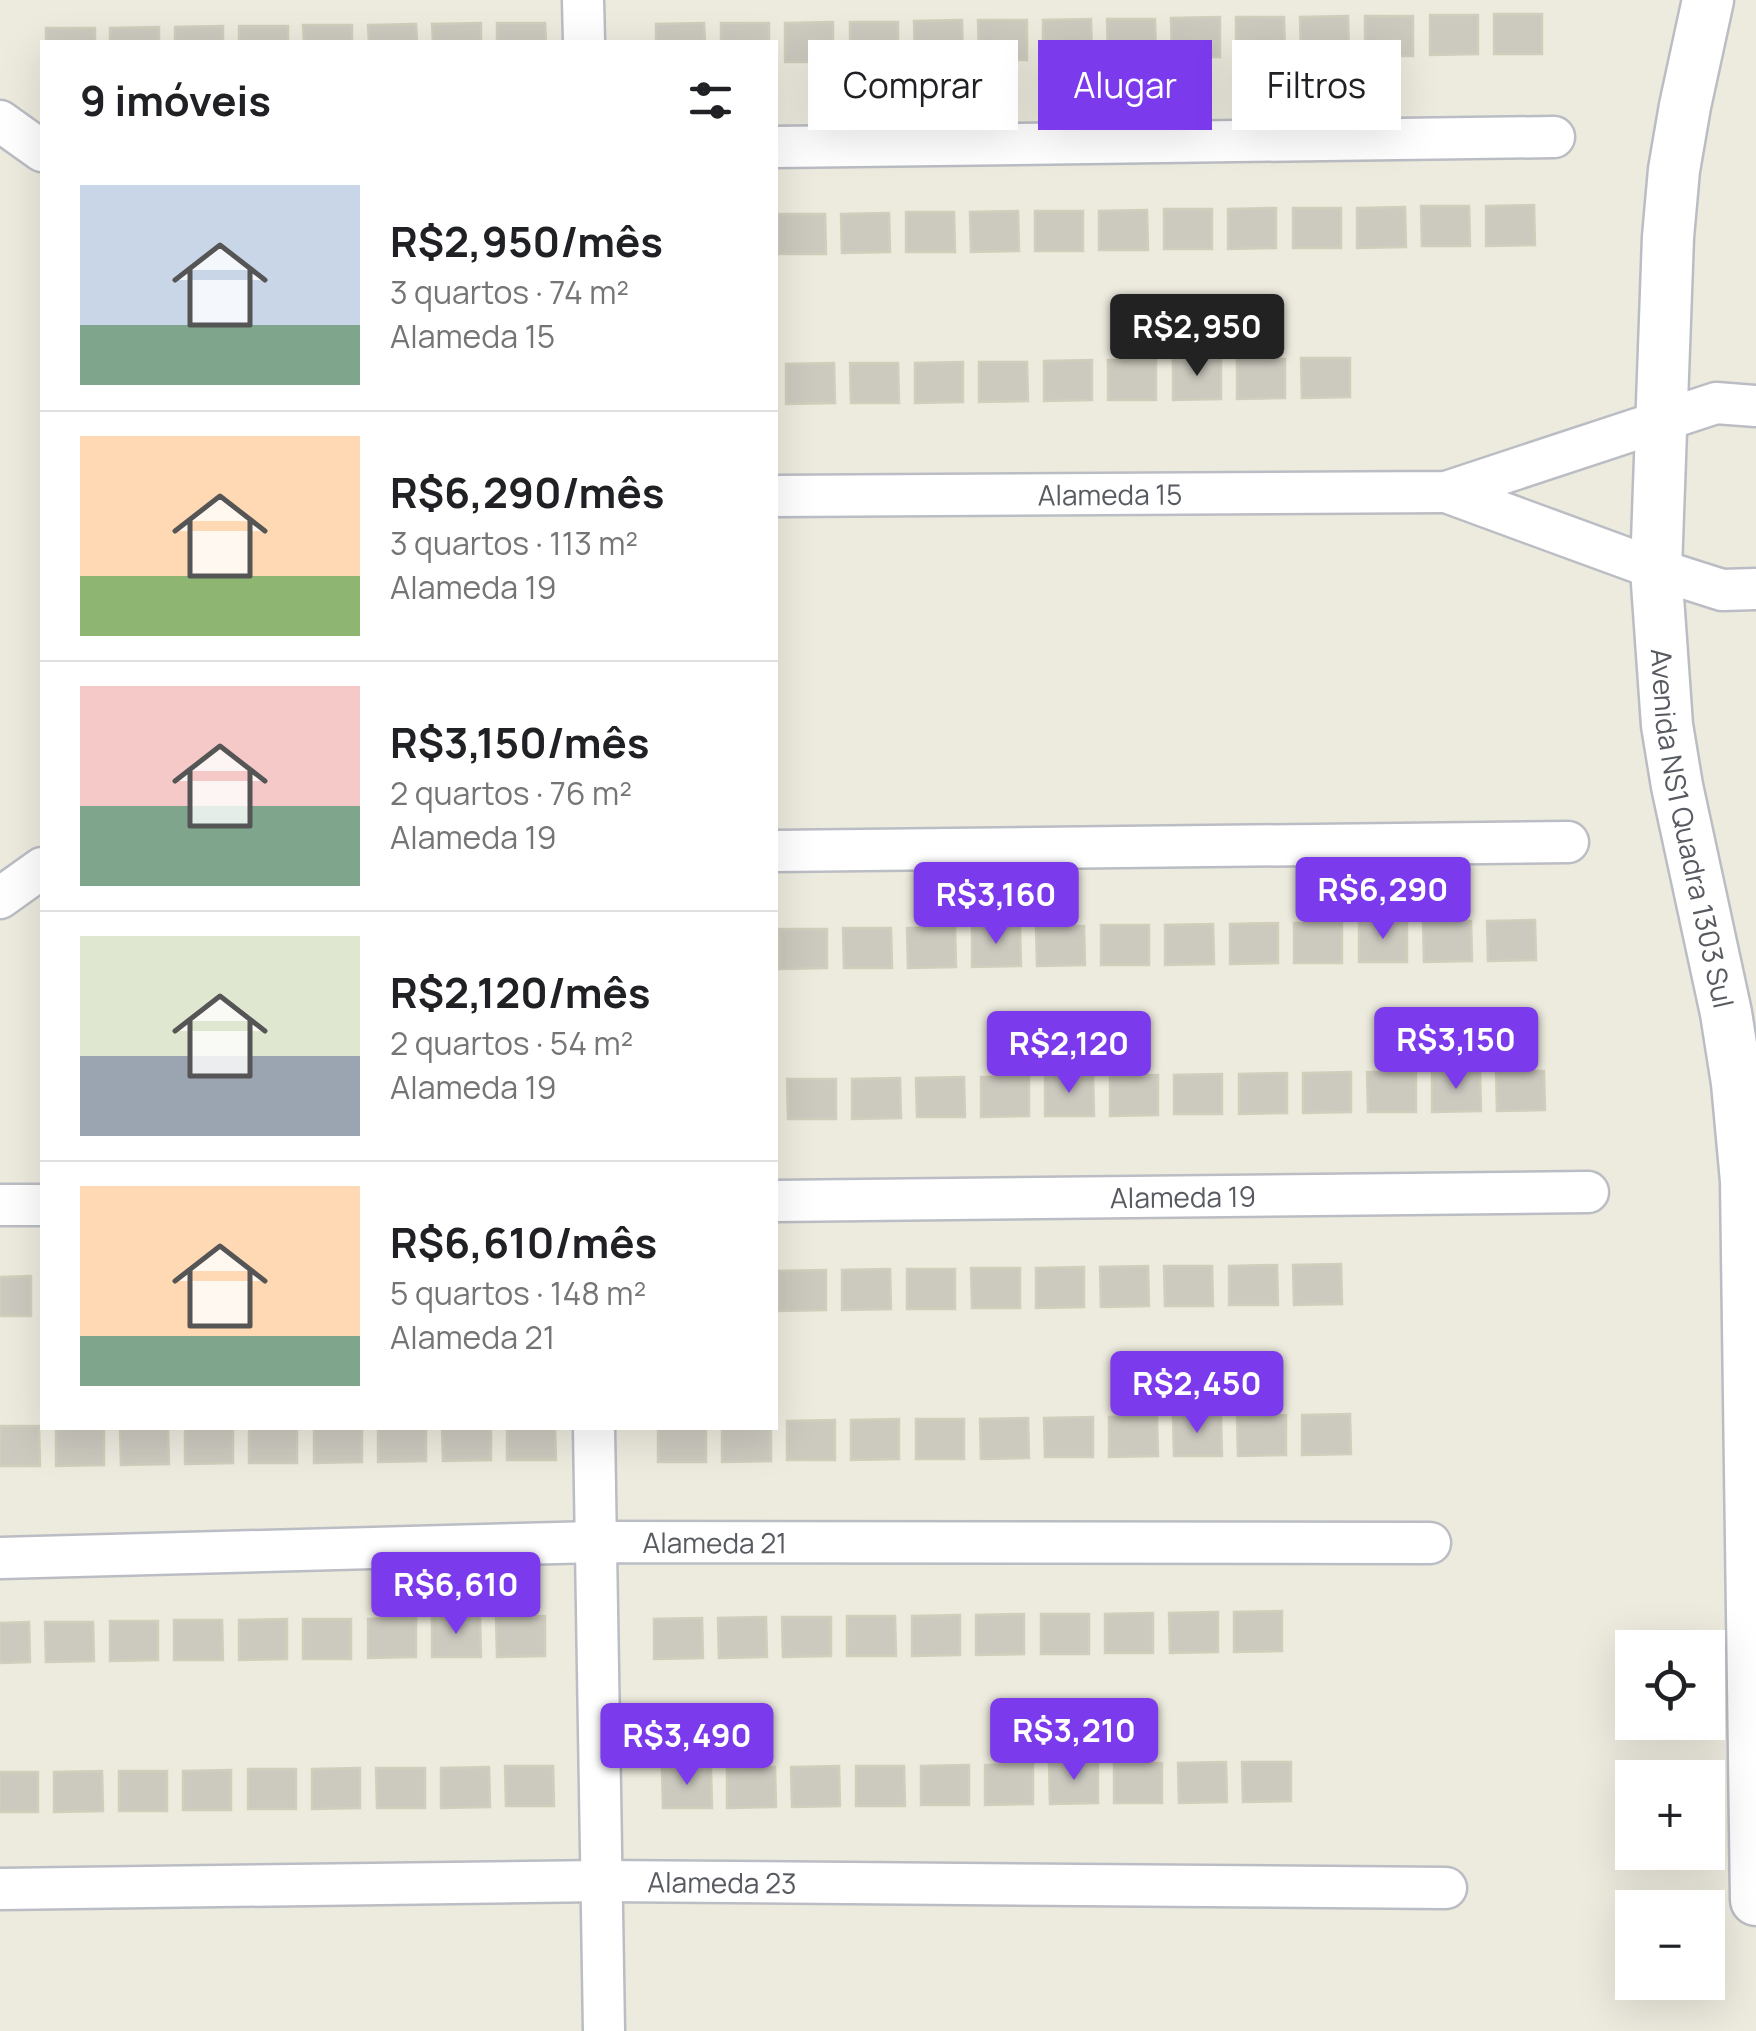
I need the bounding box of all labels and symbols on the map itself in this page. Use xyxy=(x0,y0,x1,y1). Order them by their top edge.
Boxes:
pin: R$2,950 xyxy=(1105,294,1289,379)
street label: Alameda 15 xyxy=(1038,475,1182,513)
street label: Avenida NS1 Quadra 1303 Sul xyxy=(1643,647,1743,1011)
pin: R$6,290 xyxy=(1291,857,1475,942)
pin: R$3,160 xyxy=(904,862,1088,947)
pin: R$3,150 xyxy=(1364,1007,1548,1092)
pin: R$2,120 xyxy=(977,1011,1161,1096)
street label: Alameda 19 xyxy=(1110,1177,1256,1216)
pin: R$2,450 xyxy=(1105,1351,1289,1436)
street label: Alameda 21 xyxy=(642,1523,787,1561)
pin: R$6,610 xyxy=(364,1552,548,1637)
pin: R$3,210 xyxy=(982,1698,1166,1783)
pin: R$3,490 xyxy=(595,1703,779,1788)
street label: Alameda 23 xyxy=(647,1862,797,1902)

